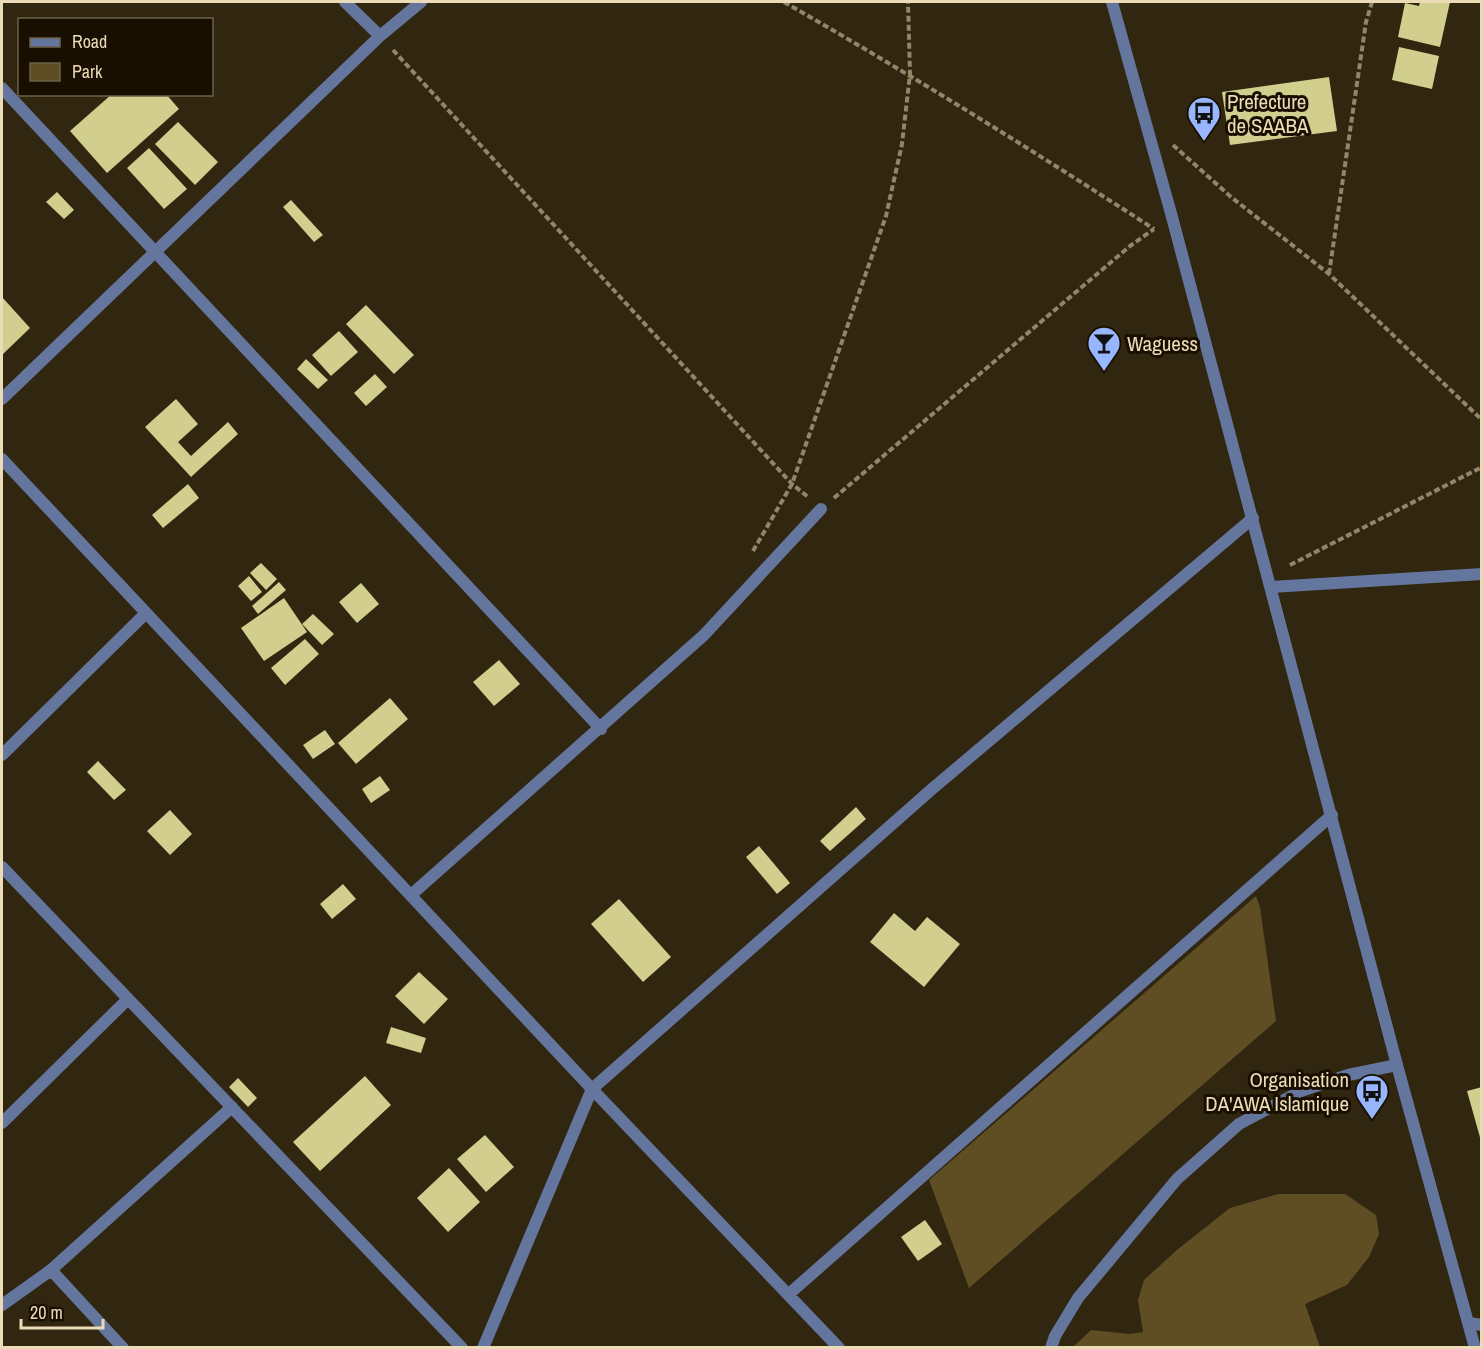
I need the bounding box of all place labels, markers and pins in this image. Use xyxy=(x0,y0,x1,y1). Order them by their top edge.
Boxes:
place label: Prefecture de SAABA xyxy=(1227,87,1309,140)
bus stop icon: Prefecture de SAABA xyxy=(1186,95,1222,142)
bar icon: Waguess xyxy=(1086,325,1122,372)
place label: Waguess xyxy=(1127,329,1198,358)
place label: Organisation DA'AWA Islamique xyxy=(1205,1065,1349,1118)
bus stop icon: Organisation DA'AWA Islamique xyxy=(1354,1073,1390,1120)

